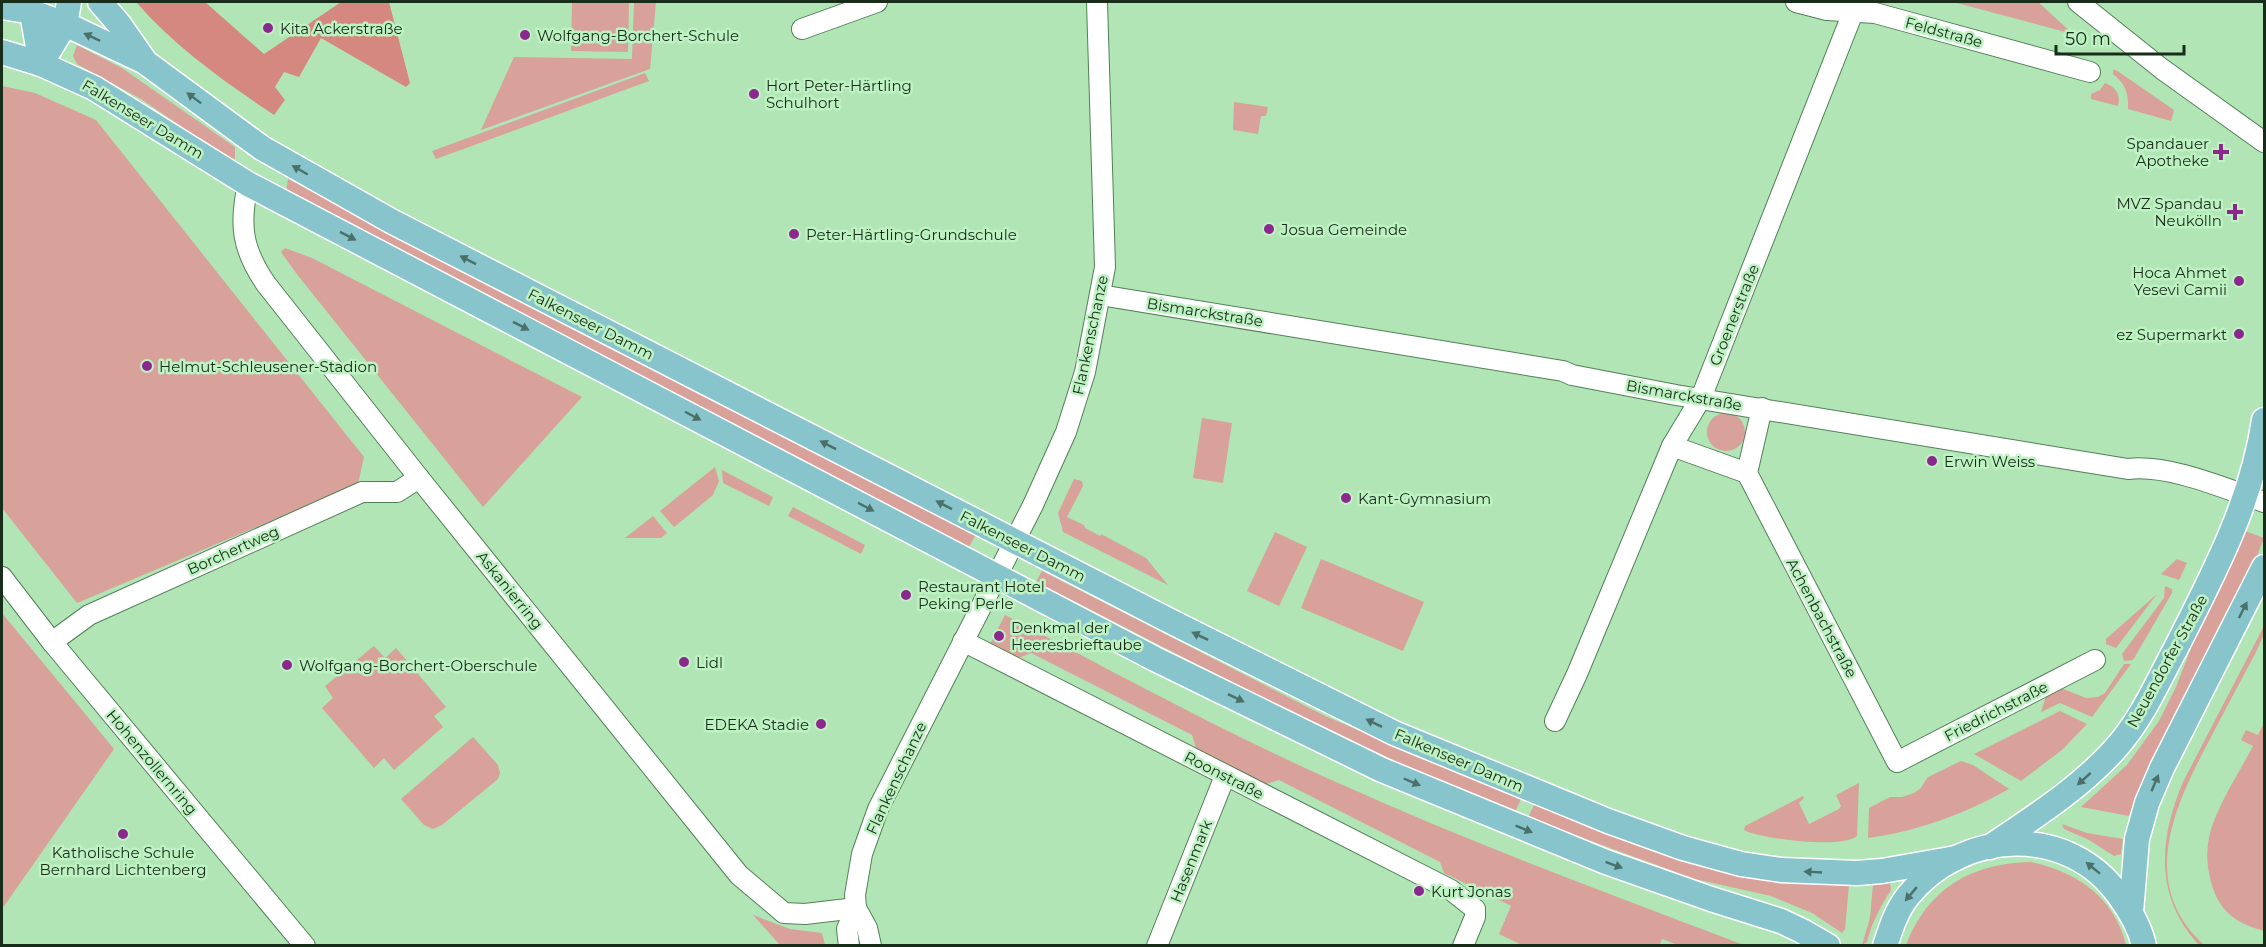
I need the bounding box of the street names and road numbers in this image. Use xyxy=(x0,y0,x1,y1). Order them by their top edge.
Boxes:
street label: Feldstraße xyxy=(1903,13,1985,51)
street label: Falkenseer Damm xyxy=(79,75,207,163)
street label: Groenerstraße xyxy=(1705,261,1763,369)
street label: Flankenschanze xyxy=(1068,273,1112,397)
street label: Falkenseer Damm xyxy=(525,284,657,364)
street label: Bismarckstraße xyxy=(1146,293,1264,331)
street label: Bismarckstraße xyxy=(1625,375,1743,415)
street label: Falkenseer Damm xyxy=(957,506,1089,586)
street label: Borchertweg xyxy=(184,521,282,579)
street label: Askanierring xyxy=(473,547,547,633)
street label: Achenbachstraße xyxy=(1782,555,1862,681)
street label: Neuendorfer Straße xyxy=(2123,591,2211,731)
street label: Friedrichstraße xyxy=(1941,677,2051,745)
street label: Hohenzollernring xyxy=(102,706,202,818)
street label: Flankenschanze xyxy=(862,719,930,837)
street label: Falkenseer Damm xyxy=(1392,724,1526,796)
street label: Roonstraße xyxy=(1181,747,1267,803)
street label: Hasenmark xyxy=(1166,817,1216,905)

